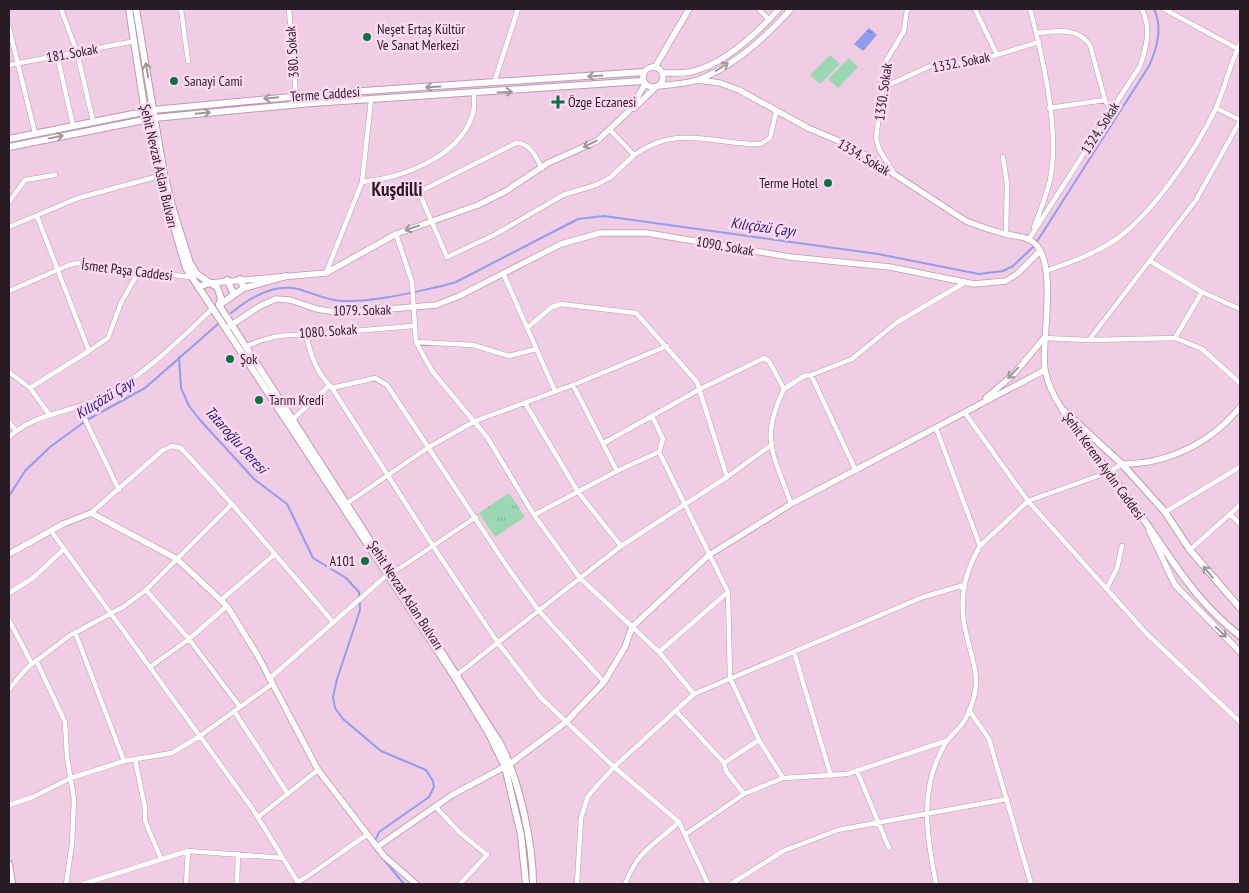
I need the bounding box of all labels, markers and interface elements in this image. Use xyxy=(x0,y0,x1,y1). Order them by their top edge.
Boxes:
place label: Neşet Ertaş Kültür Ve Sanat Merkezi xyxy=(376,20,465,54)
street label: 380. Sokak xyxy=(281,25,303,79)
marker: Neşet Ertaş Kültür Ve Sanat Merkezi xyxy=(361,31,373,43)
street label: 181. Sokak xyxy=(45,40,100,66)
street label: 1332. Sokak xyxy=(931,48,992,76)
street label: 1330. Sokak xyxy=(870,61,896,122)
one-way arrow xyxy=(142,62,152,78)
one-way arrow xyxy=(715,62,729,73)
place label: Sanayi Cami xyxy=(184,72,243,90)
one-way arrow xyxy=(587,72,603,81)
marker: Sanayi Cami xyxy=(168,75,180,87)
one-way arrow xyxy=(425,82,441,91)
street label: Terme Caddesi xyxy=(290,83,360,105)
one-way arrow xyxy=(496,87,512,96)
one-way arrow xyxy=(263,93,279,103)
place label: Özge Eczanesi xyxy=(568,93,636,111)
marker: Özge Eczanesi xyxy=(552,96,564,108)
street label: 1324. Sokak xyxy=(1077,98,1124,157)
street label: Şehit Nevzat Aslan Bulvarı xyxy=(136,102,182,230)
one-way arrow xyxy=(195,108,211,118)
one-way arrow xyxy=(48,132,64,141)
street label: 1334. Sokak xyxy=(834,134,894,180)
one-way arrow xyxy=(582,140,597,150)
place label: Terme Hotel xyxy=(759,174,819,192)
district label: Kuşdilli xyxy=(372,177,422,201)
marker: Terme Hotel xyxy=(822,177,834,189)
water label: Kılıçözü Çayı xyxy=(729,213,799,241)
one-way arrow xyxy=(405,224,420,233)
street label: 1090. Sokak xyxy=(695,232,756,260)
street label: İsmet Paşa Caddesi xyxy=(80,255,174,285)
street label: 1079. Sokak xyxy=(333,300,392,320)
street label: 1080. Sokak xyxy=(298,320,358,342)
place label: Şok xyxy=(240,350,258,368)
marker: Şok xyxy=(224,353,236,365)
one-way arrow xyxy=(1007,367,1020,379)
water label: Kılıçözü Çayı xyxy=(72,372,139,423)
place label: Tarım Kredi xyxy=(269,391,324,409)
marker: Tarım Kredi xyxy=(253,394,265,406)
water label: Tataroğlu Deresi xyxy=(201,402,273,479)
street label: Şehit Kerem Aydın Caddesi xyxy=(1059,409,1149,523)
street label: Şehit Nevzat Aslan Bulvarı xyxy=(364,537,448,653)
place label: A101 xyxy=(329,552,355,570)
marker: A101 xyxy=(359,555,371,567)
one-way arrow xyxy=(1202,566,1213,579)
one-way arrow xyxy=(1214,626,1226,638)

